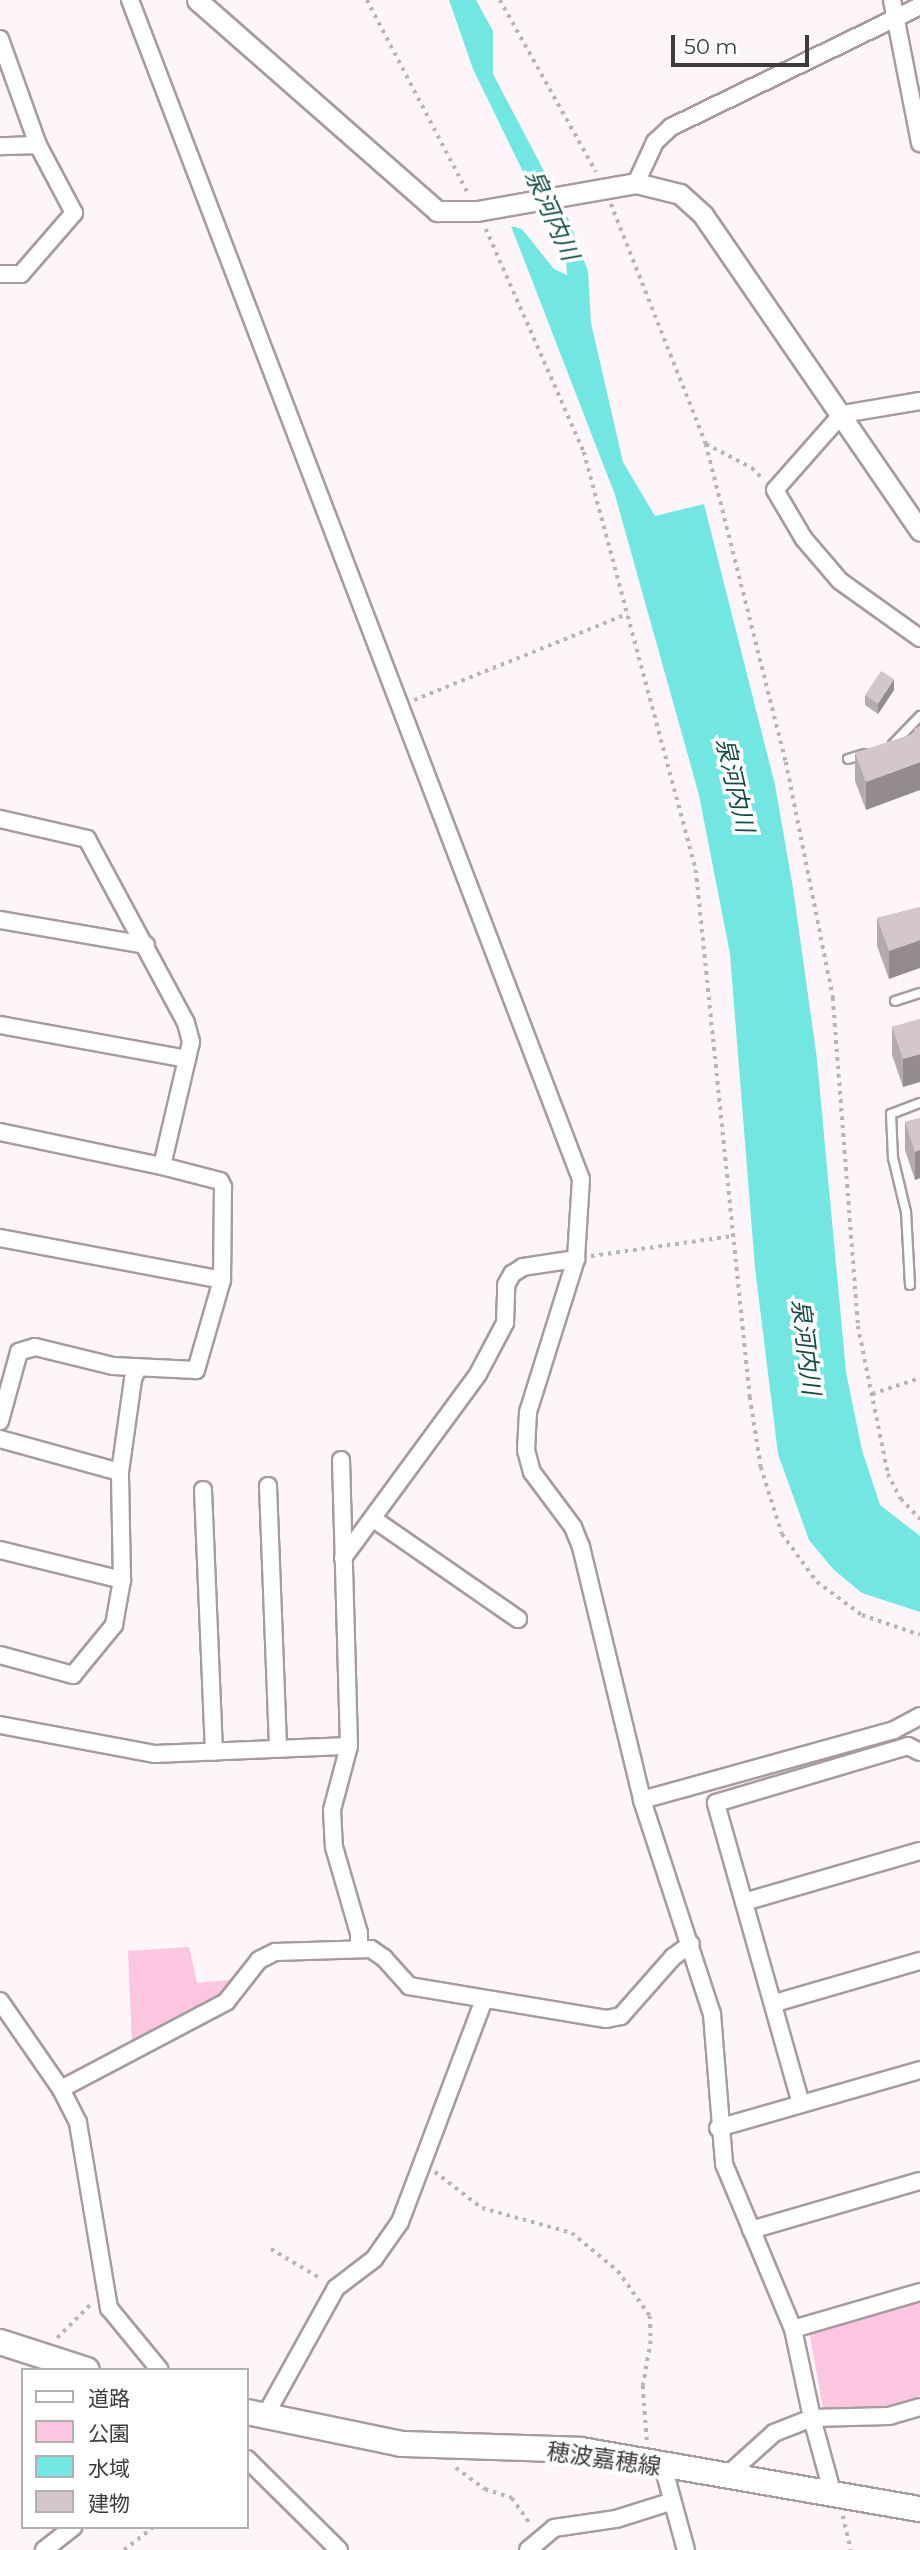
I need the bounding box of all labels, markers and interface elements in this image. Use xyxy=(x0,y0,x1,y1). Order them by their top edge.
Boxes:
scale bar xyxy=(675,21,813,65)
text: 50 m xyxy=(684,34,738,59)
water label: 泉河内川 xyxy=(519,165,585,265)
water label: 泉河内川 xyxy=(710,735,760,835)
water label: 泉河内川 xyxy=(786,1298,826,1396)
legend xyxy=(21,2368,248,2529)
text: 道路 xyxy=(88,2386,130,2411)
text: 公園 xyxy=(88,2421,130,2446)
street label: 穂波嘉穂線 xyxy=(545,2437,663,2481)
text: 水域 xyxy=(88,2456,130,2481)
text: 建物 xyxy=(88,2491,130,2516)

